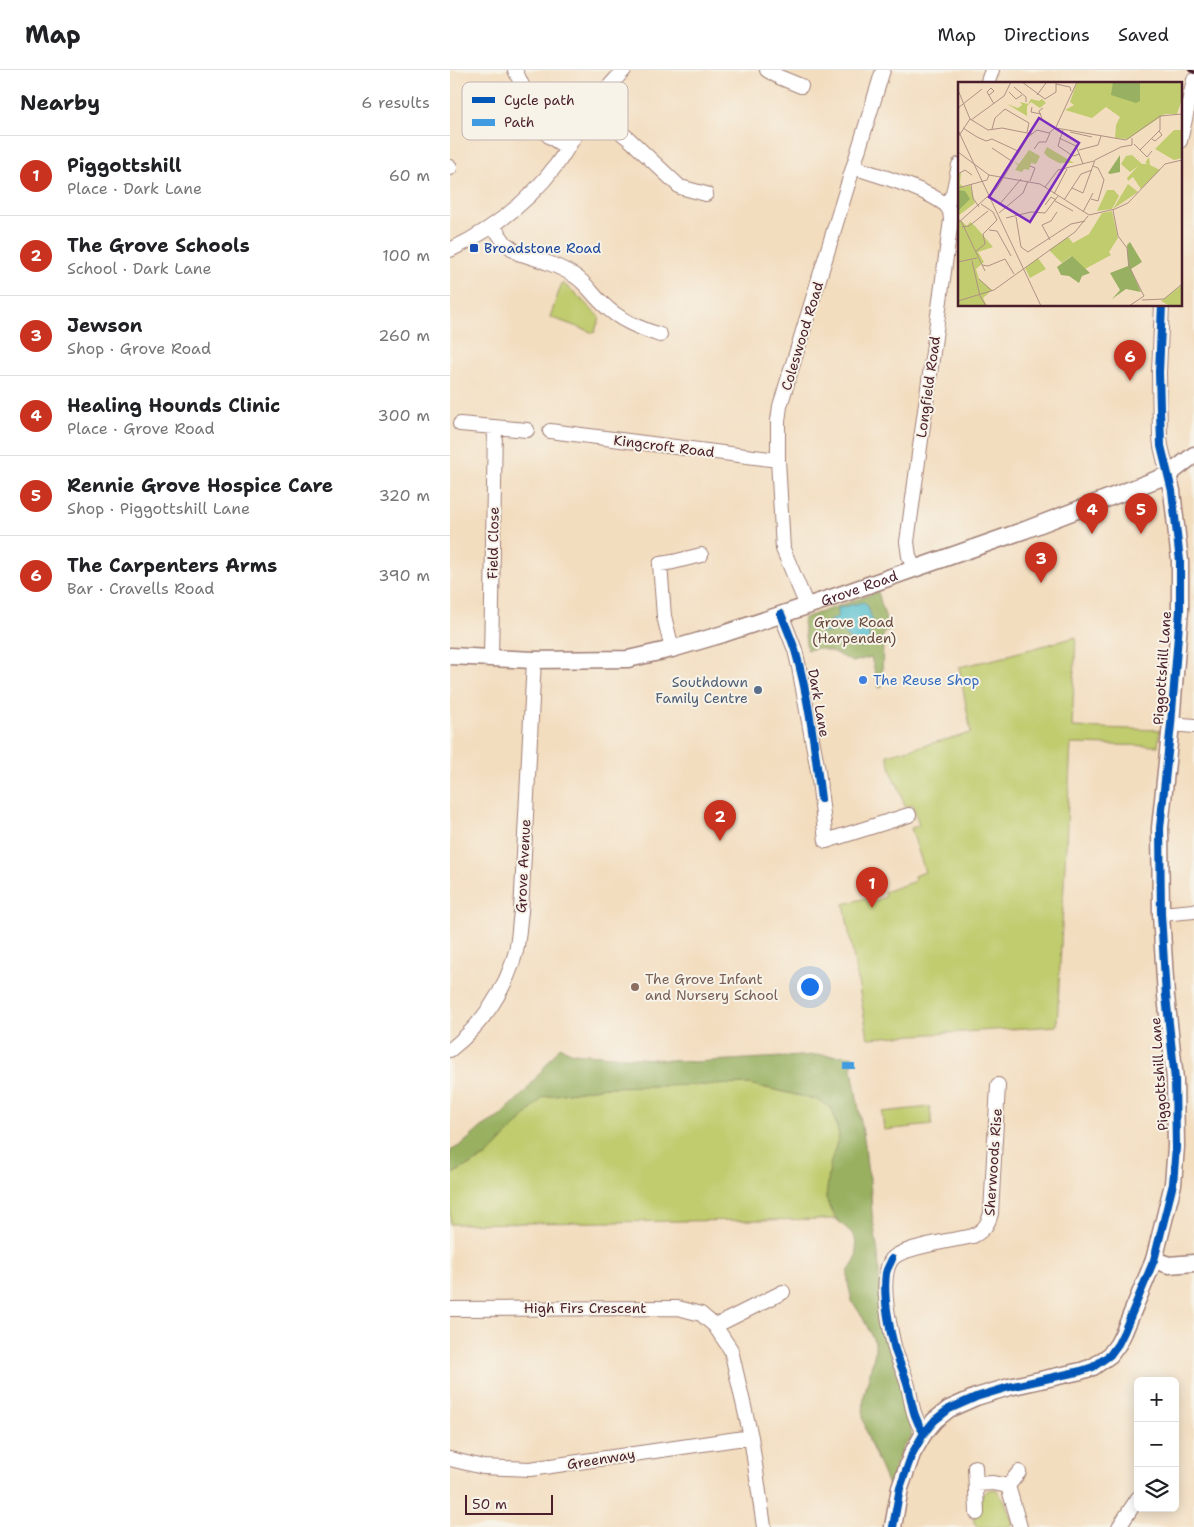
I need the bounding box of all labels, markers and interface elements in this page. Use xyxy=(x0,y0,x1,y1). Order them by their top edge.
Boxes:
text: Map xyxy=(25,19,81,51)
text: Map xyxy=(938,23,976,47)
text: Directions xyxy=(1004,23,1090,47)
text: Saved xyxy=(1118,23,1169,47)
legend xyxy=(462,82,628,140)
inset map xyxy=(958,82,1182,306)
text: Nearby xyxy=(20,89,100,117)
text: Cycle path xyxy=(504,91,575,109)
text: 6 results xyxy=(361,92,430,113)
text: Path xyxy=(504,113,535,131)
text: Piggottshill xyxy=(67,153,182,178)
text: 1 xyxy=(32,165,40,186)
text: 60 m xyxy=(389,165,430,186)
text: Place · Dark Lane xyxy=(67,178,202,199)
text: The Grove Schools xyxy=(67,233,250,258)
place label: Broadstone Road xyxy=(484,239,601,257)
marker: Broadstone Road xyxy=(468,242,480,254)
text: 2 xyxy=(30,245,42,266)
text: 100 m xyxy=(382,245,430,266)
text: School · Dark Lane xyxy=(67,258,212,279)
street label: Coleswood Road xyxy=(777,279,827,393)
text: Jewson xyxy=(67,313,143,338)
text: 3 xyxy=(30,325,42,346)
text: 260 m xyxy=(378,325,430,346)
street label: Longfield Road xyxy=(912,335,944,439)
text: Shop · Grove Road xyxy=(67,338,211,359)
pin: 6 xyxy=(1114,340,1146,381)
text: Healing Hounds Clinic xyxy=(67,393,280,418)
text: 4 xyxy=(30,405,42,426)
text: 300 m xyxy=(378,405,430,426)
text: Place · Grove Road xyxy=(67,418,215,439)
street label: Kingcroft Road xyxy=(612,431,716,461)
text: Rennie Grove Hospice Care xyxy=(67,473,333,498)
text: 5 xyxy=(31,485,41,506)
text: 320 m xyxy=(379,485,430,506)
pin: 4 xyxy=(1076,493,1108,534)
pin: 5 xyxy=(1125,493,1157,534)
text: Shop · Piggottshill Lane xyxy=(67,498,250,519)
street label: Field Close xyxy=(483,507,503,579)
pin: 3 xyxy=(1025,542,1057,583)
text: The Carpenters Arms xyxy=(67,553,277,578)
text: 6 xyxy=(30,565,42,586)
text: 390 m xyxy=(378,565,430,586)
street label: Grove Road xyxy=(818,566,900,610)
text: Bar · Cravells Road xyxy=(67,578,214,599)
street label: Piggottshill Lane xyxy=(1149,610,1175,726)
park label: Grove Road (Harpenden) xyxy=(812,613,896,647)
street label: Dark Lane xyxy=(804,667,834,739)
place label: The Reuse Shop xyxy=(873,671,980,689)
place label: Southdown Family Centre xyxy=(655,673,748,707)
marker: The Reuse Shop xyxy=(857,674,869,686)
marker: Southdown Family Centre xyxy=(752,684,764,696)
pin: 2 xyxy=(704,800,736,841)
street label: Grove Avenue xyxy=(512,818,534,913)
pin: 1 xyxy=(856,867,888,908)
place label: The Grove Infant and Nursery School xyxy=(645,970,779,1004)
your location xyxy=(797,974,823,1000)
marker: The Grove Infant and Nursery School xyxy=(629,981,641,993)
street label: Piggottshill Lane xyxy=(1146,1016,1172,1132)
street label: Sherwoods Rise xyxy=(980,1107,1006,1216)
street label: High Firs Crescent xyxy=(524,1299,646,1317)
map controls xyxy=(1134,1377,1179,1512)
button: + xyxy=(1134,1377,1179,1422)
button: − xyxy=(1134,1422,1179,1467)
street label: Greenway xyxy=(566,1445,636,1473)
button: layers xyxy=(1134,1467,1179,1512)
scale bar xyxy=(465,1492,552,1515)
text: 50 m xyxy=(472,1495,507,1513)

